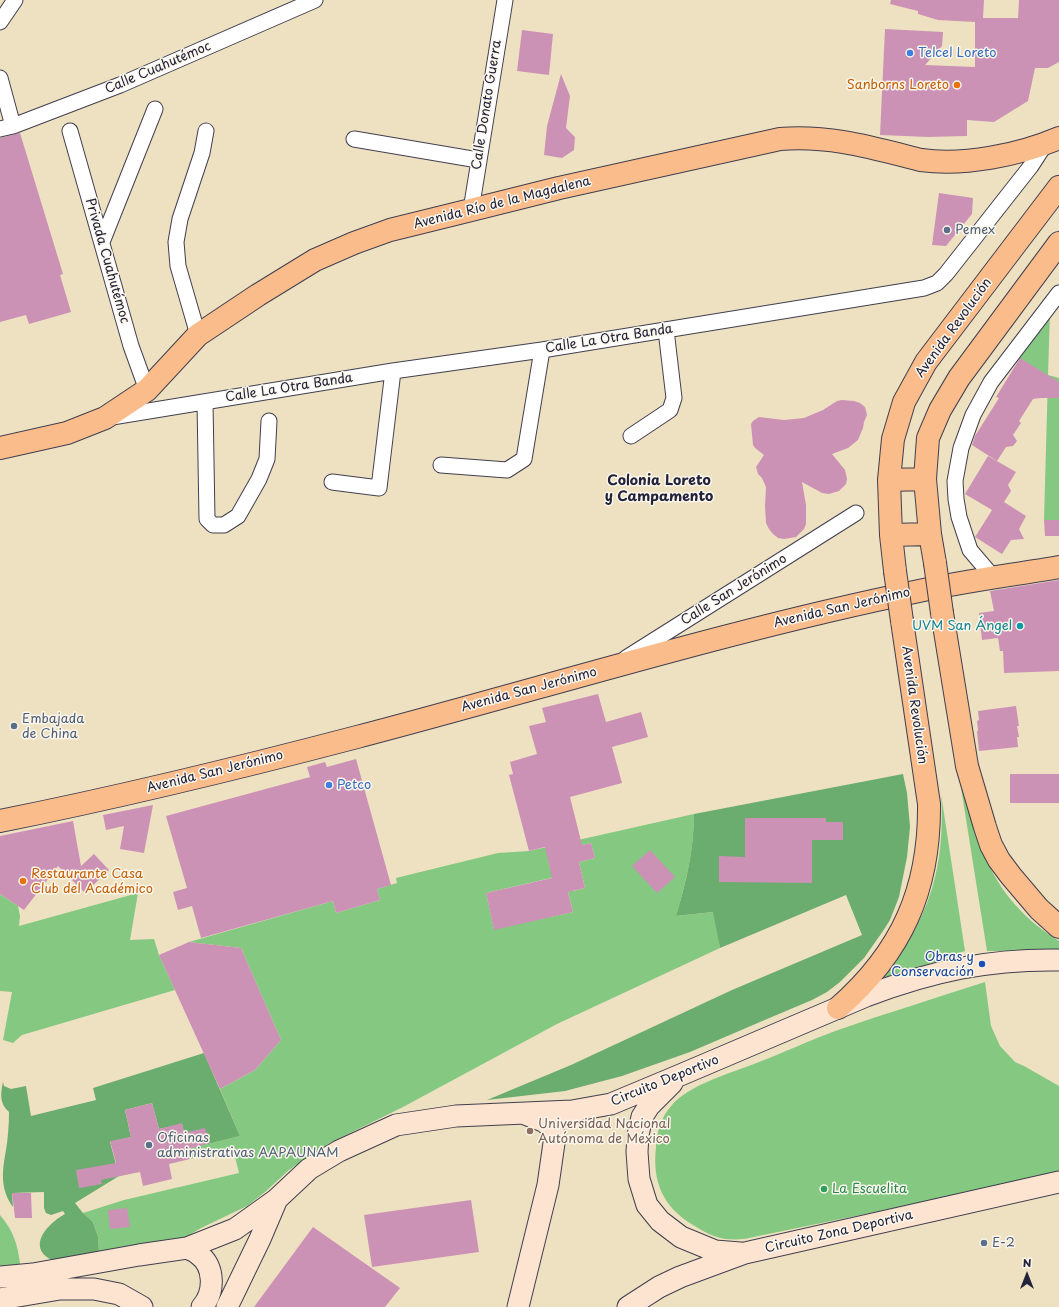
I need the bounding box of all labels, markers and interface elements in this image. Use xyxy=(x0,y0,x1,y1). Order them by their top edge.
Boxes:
street label: Calle Cuahutémoc xyxy=(103,39,213,97)
street label: Calle Donato Guerra xyxy=(469,39,505,171)
place label: Telcel Loreto xyxy=(918,45,996,61)
marker: Telcel Loreto xyxy=(905,48,915,58)
place label: Sanborns Loreto xyxy=(847,77,949,93)
marker: Sanborns Loreto xyxy=(952,80,962,90)
street label: Avenida Río de la Magdalena xyxy=(412,173,592,233)
street label: Privada Cuahutémoc xyxy=(82,197,132,325)
place label: Pemex xyxy=(955,222,995,238)
marker: Pemex xyxy=(942,225,952,235)
street label: Avenida Revolución xyxy=(913,275,995,381)
street label: Calle La Otra Banda xyxy=(544,321,674,357)
street label: Calle La Otra Banda xyxy=(224,370,354,406)
district label: Colonia Loreto y Campamento xyxy=(605,473,713,506)
street label: Calle San Jerónimo xyxy=(678,551,790,629)
street label: Avenida San Jerónimo xyxy=(772,585,912,631)
place label: UVM San Ángel xyxy=(912,618,1012,634)
marker: UVM San Ángel xyxy=(1015,621,1025,631)
street label: Avenida Revolución xyxy=(898,645,930,765)
street label: Avenida San Jerónimo xyxy=(459,664,599,716)
place label: Embajada de China xyxy=(22,711,84,742)
marker: Embajada de China xyxy=(9,721,19,731)
street label: Avenida San Jerónimo xyxy=(145,748,285,796)
place label: Petco xyxy=(337,777,371,793)
marker: Petco xyxy=(324,780,334,790)
place label: Restaurante Casa Club del Académico xyxy=(31,866,153,897)
marker: Restaurante Casa Club del Académico xyxy=(18,876,28,886)
place label: Obras y Conservación xyxy=(891,949,974,980)
marker: Obras y Conservación xyxy=(977,959,987,969)
street label: Circuito Deportivo xyxy=(609,1052,721,1110)
place label: Universidad Nacional Autónoma de México xyxy=(538,1116,670,1147)
marker: Universidad Nacional Autónoma de México xyxy=(525,1126,535,1136)
place label: Oficinas administrativas AAPAUNAM xyxy=(157,1130,339,1161)
marker: Oficinas administrativas AAPAUNAM xyxy=(144,1140,154,1150)
place label: La Escuelita xyxy=(832,1181,907,1197)
marker: La Escuelita xyxy=(819,1184,829,1194)
street label: Circuito Zona Deportiva xyxy=(764,1207,914,1257)
place label: E-2 xyxy=(992,1235,1015,1251)
marker: E-2 xyxy=(979,1238,989,1248)
text: N xyxy=(1023,1254,1031,1271)
north arrow xyxy=(1007,1255,1047,1295)

